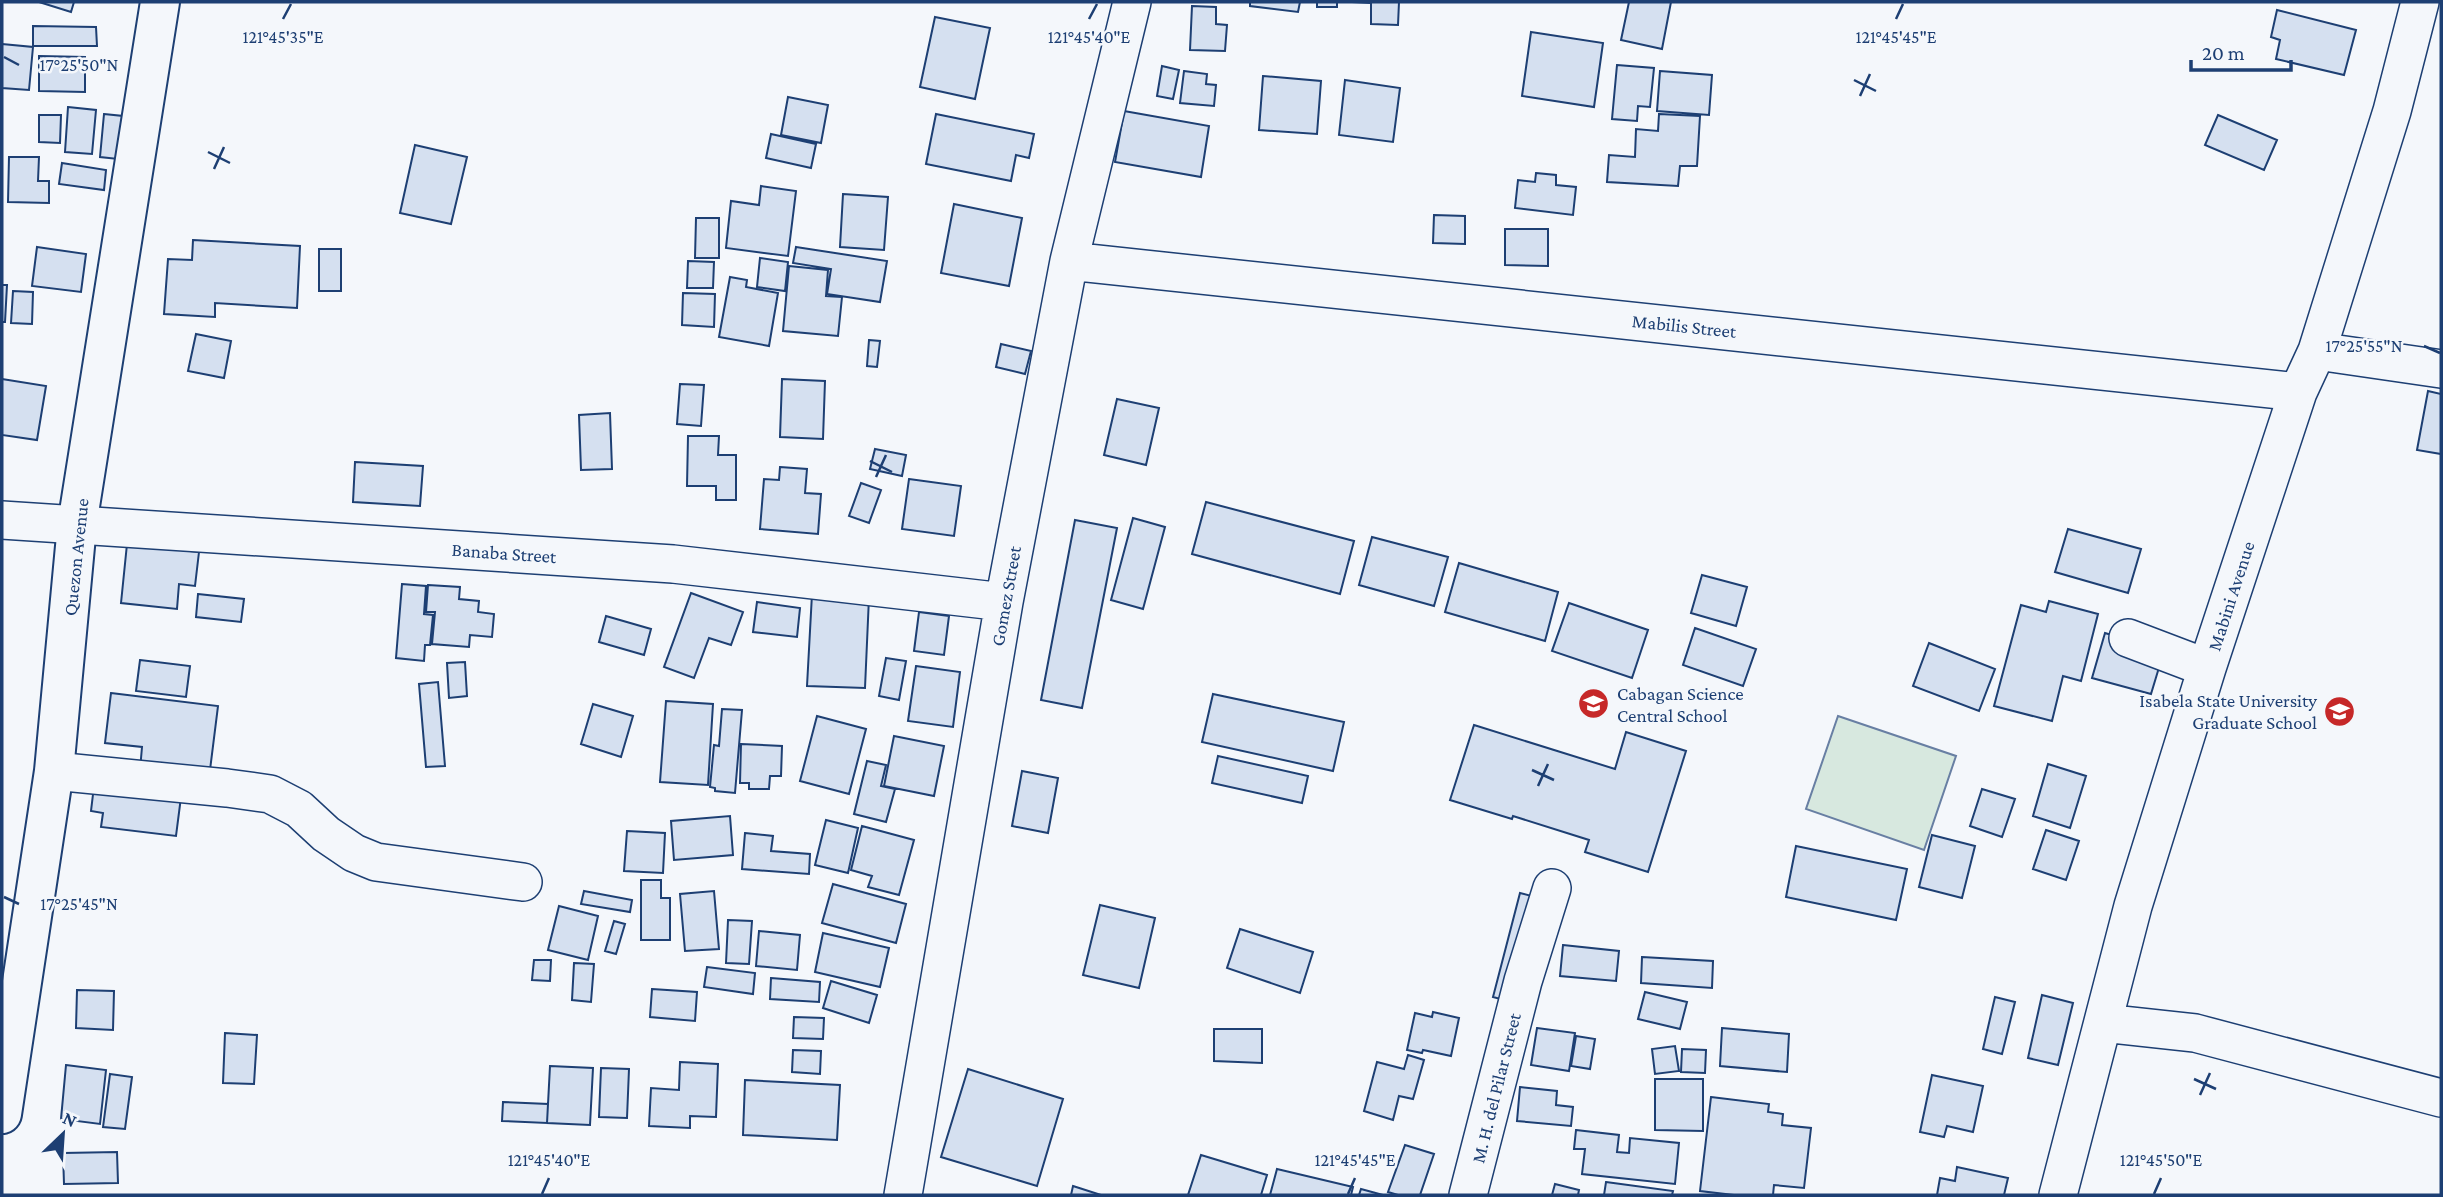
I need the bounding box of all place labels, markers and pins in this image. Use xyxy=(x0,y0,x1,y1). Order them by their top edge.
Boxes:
place label: Cabagan Science Central School xyxy=(1617,683,1744,726)
school or university icon: Cabagan Science Central School xyxy=(1577,687,1611,721)
place label: Isabela State University Graduate School xyxy=(2139,690,2317,733)
school or university icon: Isabela State University Graduate School xyxy=(2323,694,2357,728)

